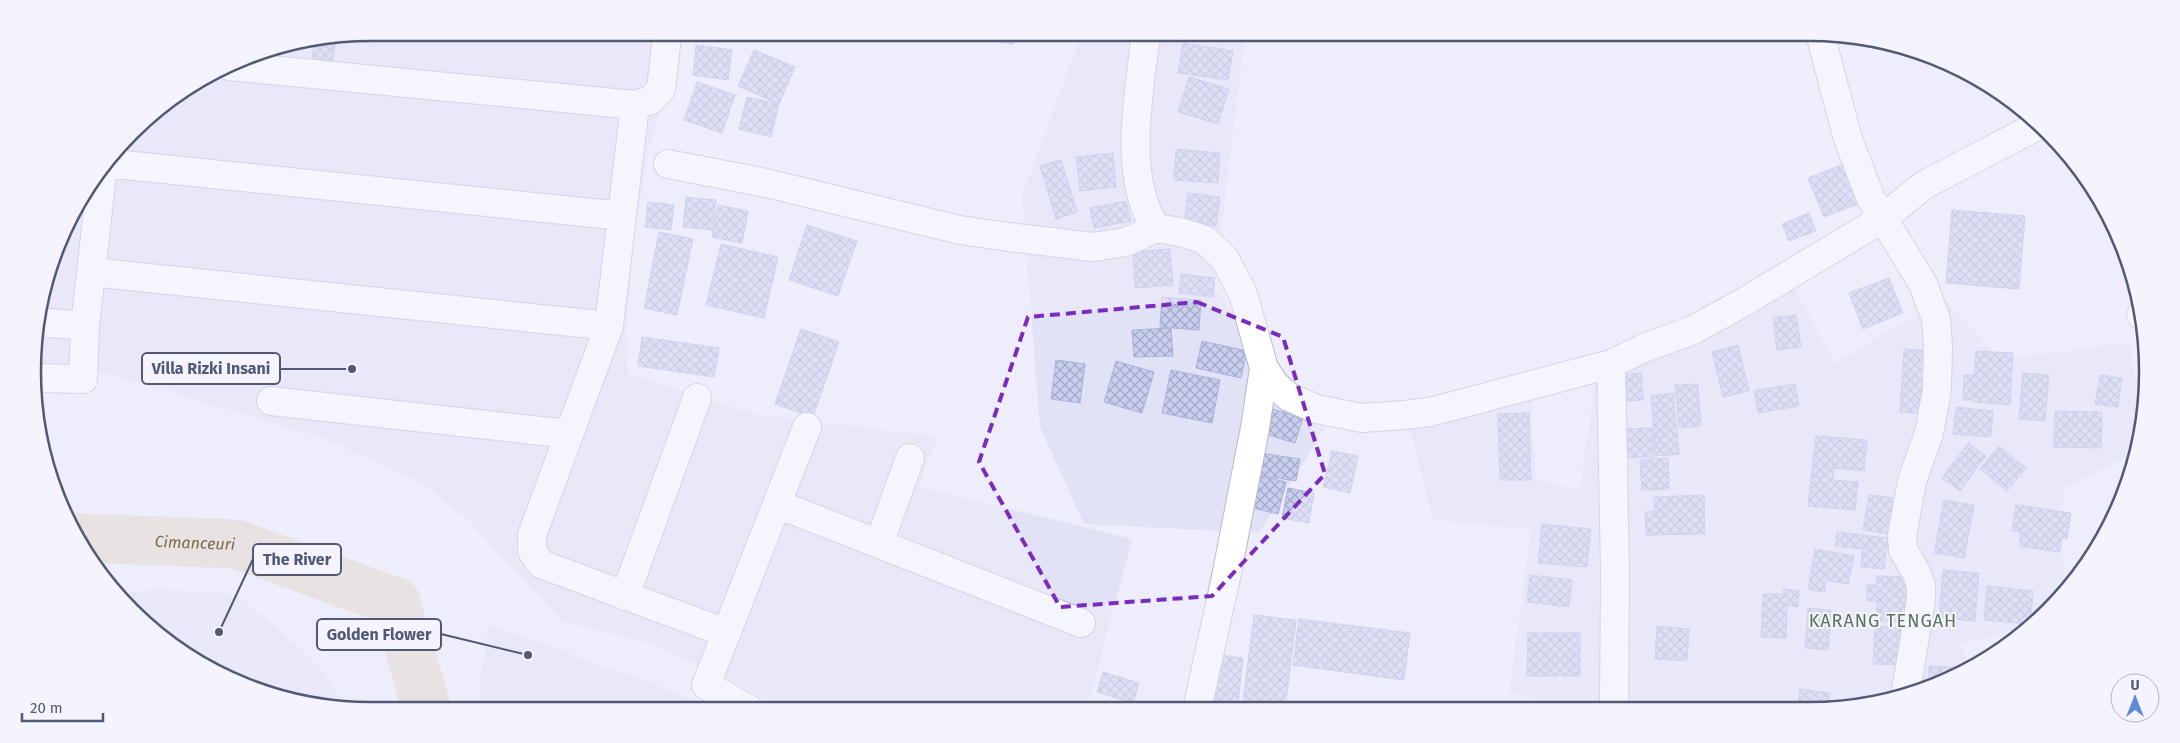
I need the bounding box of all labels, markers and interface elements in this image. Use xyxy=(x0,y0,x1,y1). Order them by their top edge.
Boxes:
callout: Villa Rizki Insani xyxy=(142,353,280,384)
text: Villa Rizki Insani xyxy=(151,359,270,378)
water label: Cimanceuri xyxy=(154,532,236,554)
callout: The River xyxy=(253,544,341,575)
text: The River xyxy=(263,550,332,569)
district label: KARANG TENGAH xyxy=(1809,610,1957,632)
callout: Golden Flower xyxy=(317,619,441,650)
text: Golden Flower xyxy=(327,625,432,644)
north arrow xyxy=(2110,673,2160,723)
text: U xyxy=(2130,677,2140,694)
scale bar xyxy=(22,690,104,722)
text: 20 m xyxy=(30,699,63,717)

